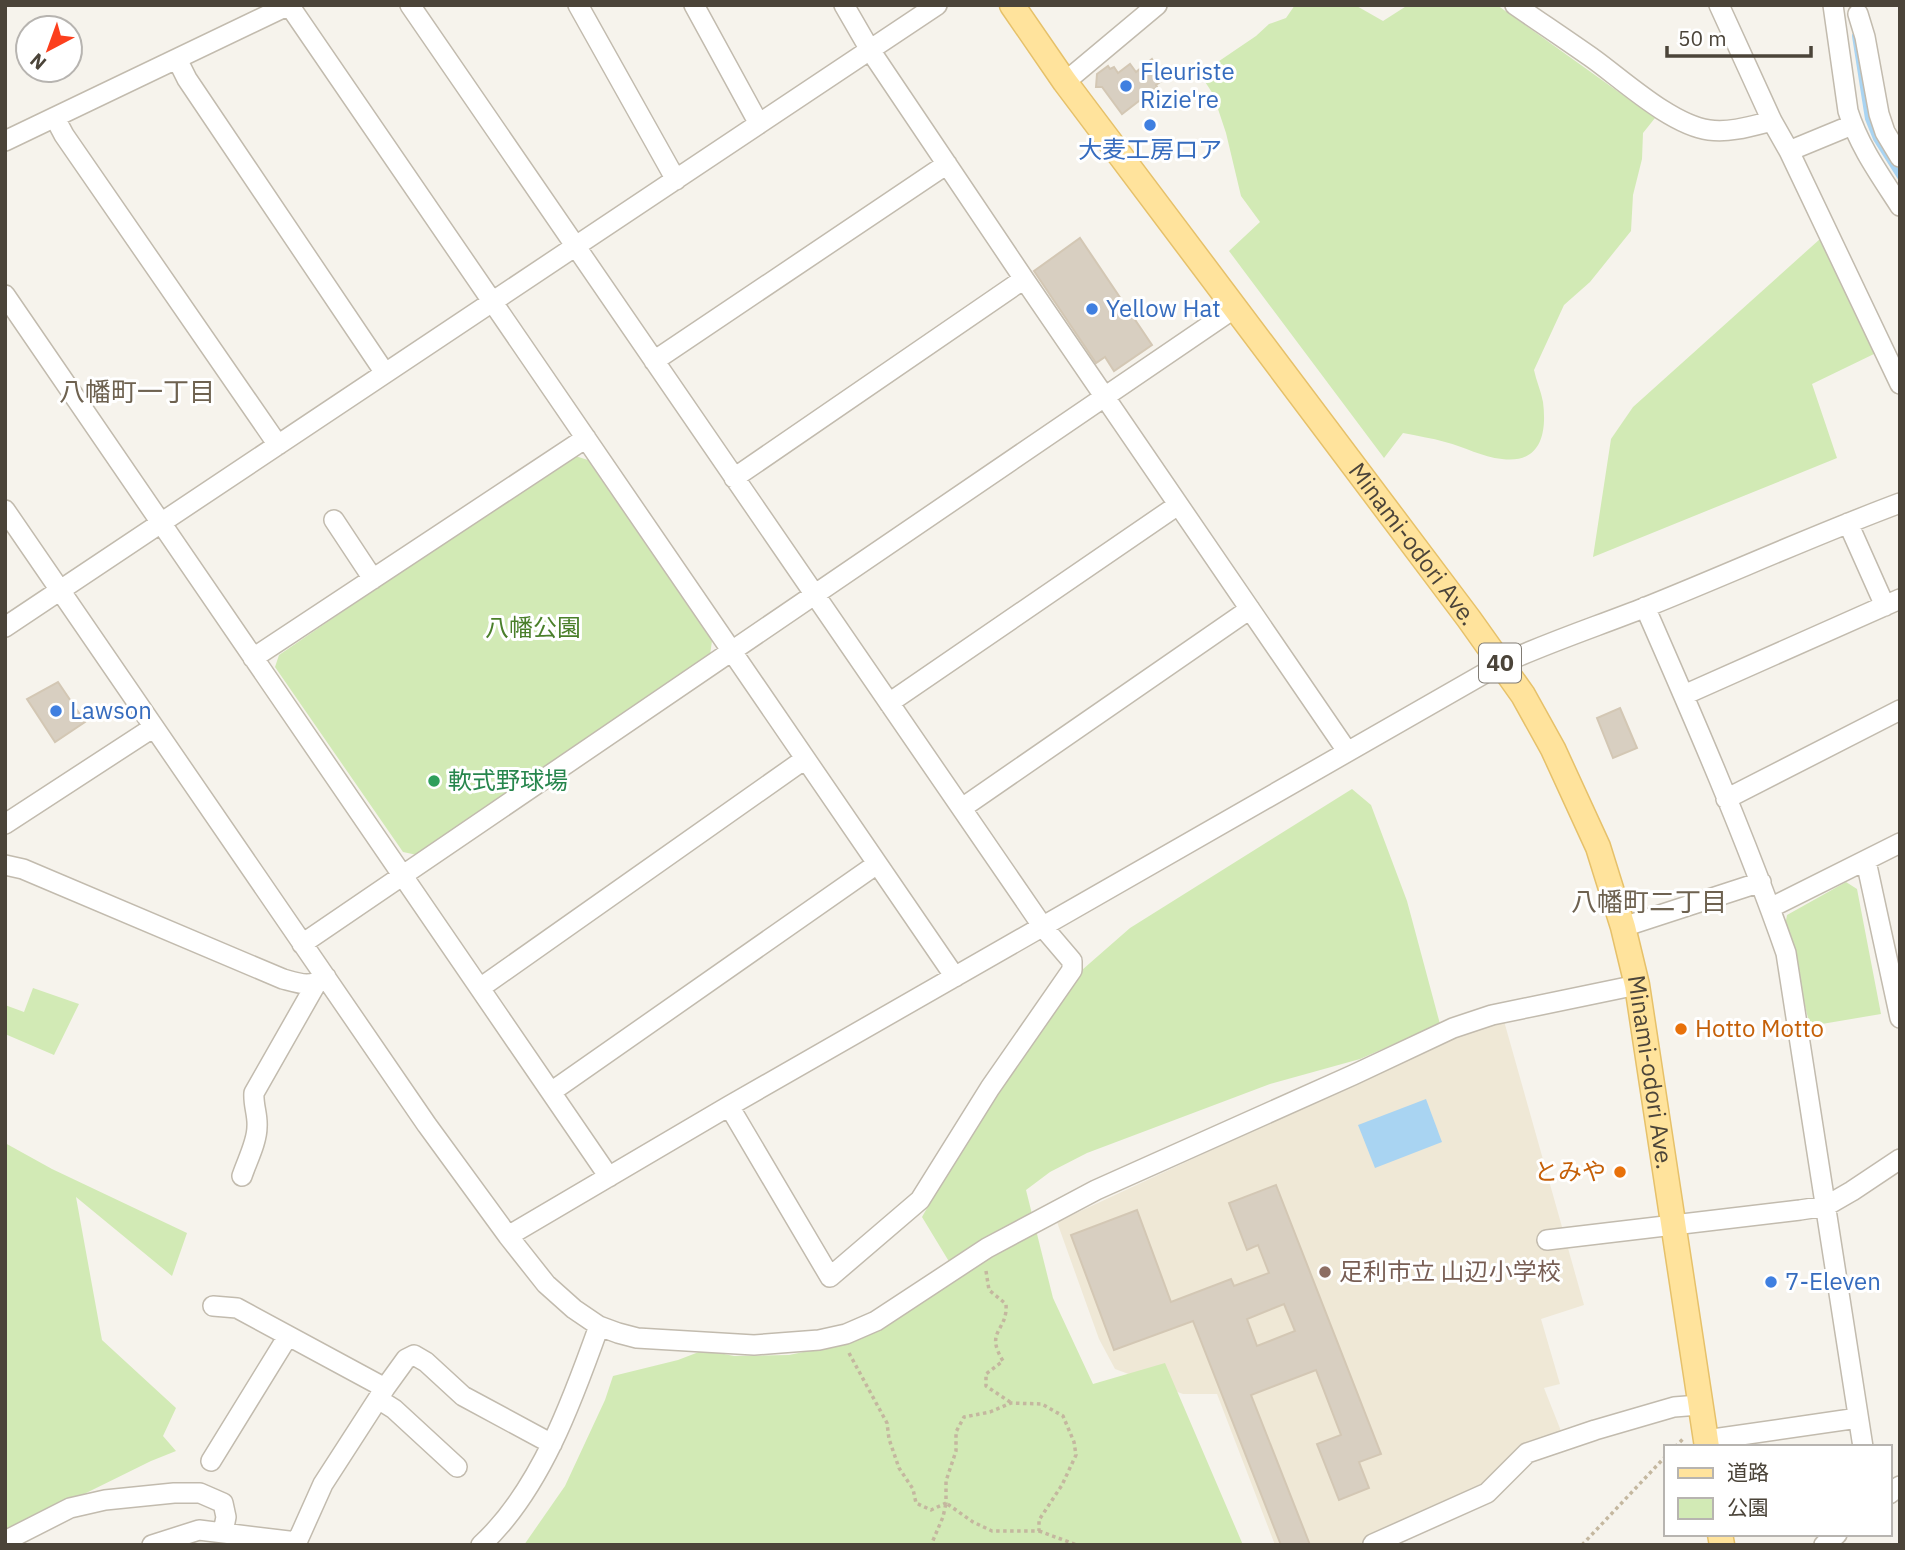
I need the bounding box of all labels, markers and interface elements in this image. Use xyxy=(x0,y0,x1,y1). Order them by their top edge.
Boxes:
north arrow xyxy=(14,14,84,84)
scale bar xyxy=(1667,14,1811,58)
text: 50 m xyxy=(1678,24,1727,52)
text: N xyxy=(25,48,51,75)
place label: Fleuriste Rizie're xyxy=(1140,55,1235,115)
marker: Fleuriste Rizie're xyxy=(1118,78,1134,94)
marker: 大麦工房ロア xyxy=(1142,117,1158,133)
place label: 大麦工房ロア xyxy=(1078,133,1222,165)
place label: Yellow Hat xyxy=(1106,292,1221,324)
marker: Yellow Hat xyxy=(1084,301,1100,317)
district label: 八幡町一丁目 xyxy=(59,374,215,408)
street label: Minami-odori Ave. xyxy=(1342,456,1485,631)
park label: 八幡公園 xyxy=(485,611,581,643)
road number: 40 xyxy=(1479,643,1521,682)
place label: Lawson xyxy=(70,694,152,726)
marker: Lawson xyxy=(48,703,64,719)
place label: 軟式野球場 xyxy=(448,764,568,796)
marker: 軟式野球場 xyxy=(426,773,442,789)
district label: 八幡町二丁目 xyxy=(1571,884,1727,918)
street label: Minami-odori Ave. xyxy=(1621,973,1682,1171)
place label: Hotto Motto xyxy=(1695,1012,1824,1044)
marker: Hotto Motto xyxy=(1673,1021,1689,1037)
place label: とみや xyxy=(1534,1155,1606,1187)
marker: とみや xyxy=(1612,1164,1628,1180)
place label: 足利市立 山辺小学校 xyxy=(1339,1255,1561,1287)
marker: 足利市立 山辺小学校 xyxy=(1317,1264,1333,1280)
place label: 7-Eleven xyxy=(1785,1265,1881,1297)
marker: 7-Eleven xyxy=(1763,1274,1779,1290)
legend xyxy=(1664,1445,1891,1536)
text: 道路 xyxy=(1727,1458,1769,1486)
text: 公園 xyxy=(1727,1493,1769,1521)

